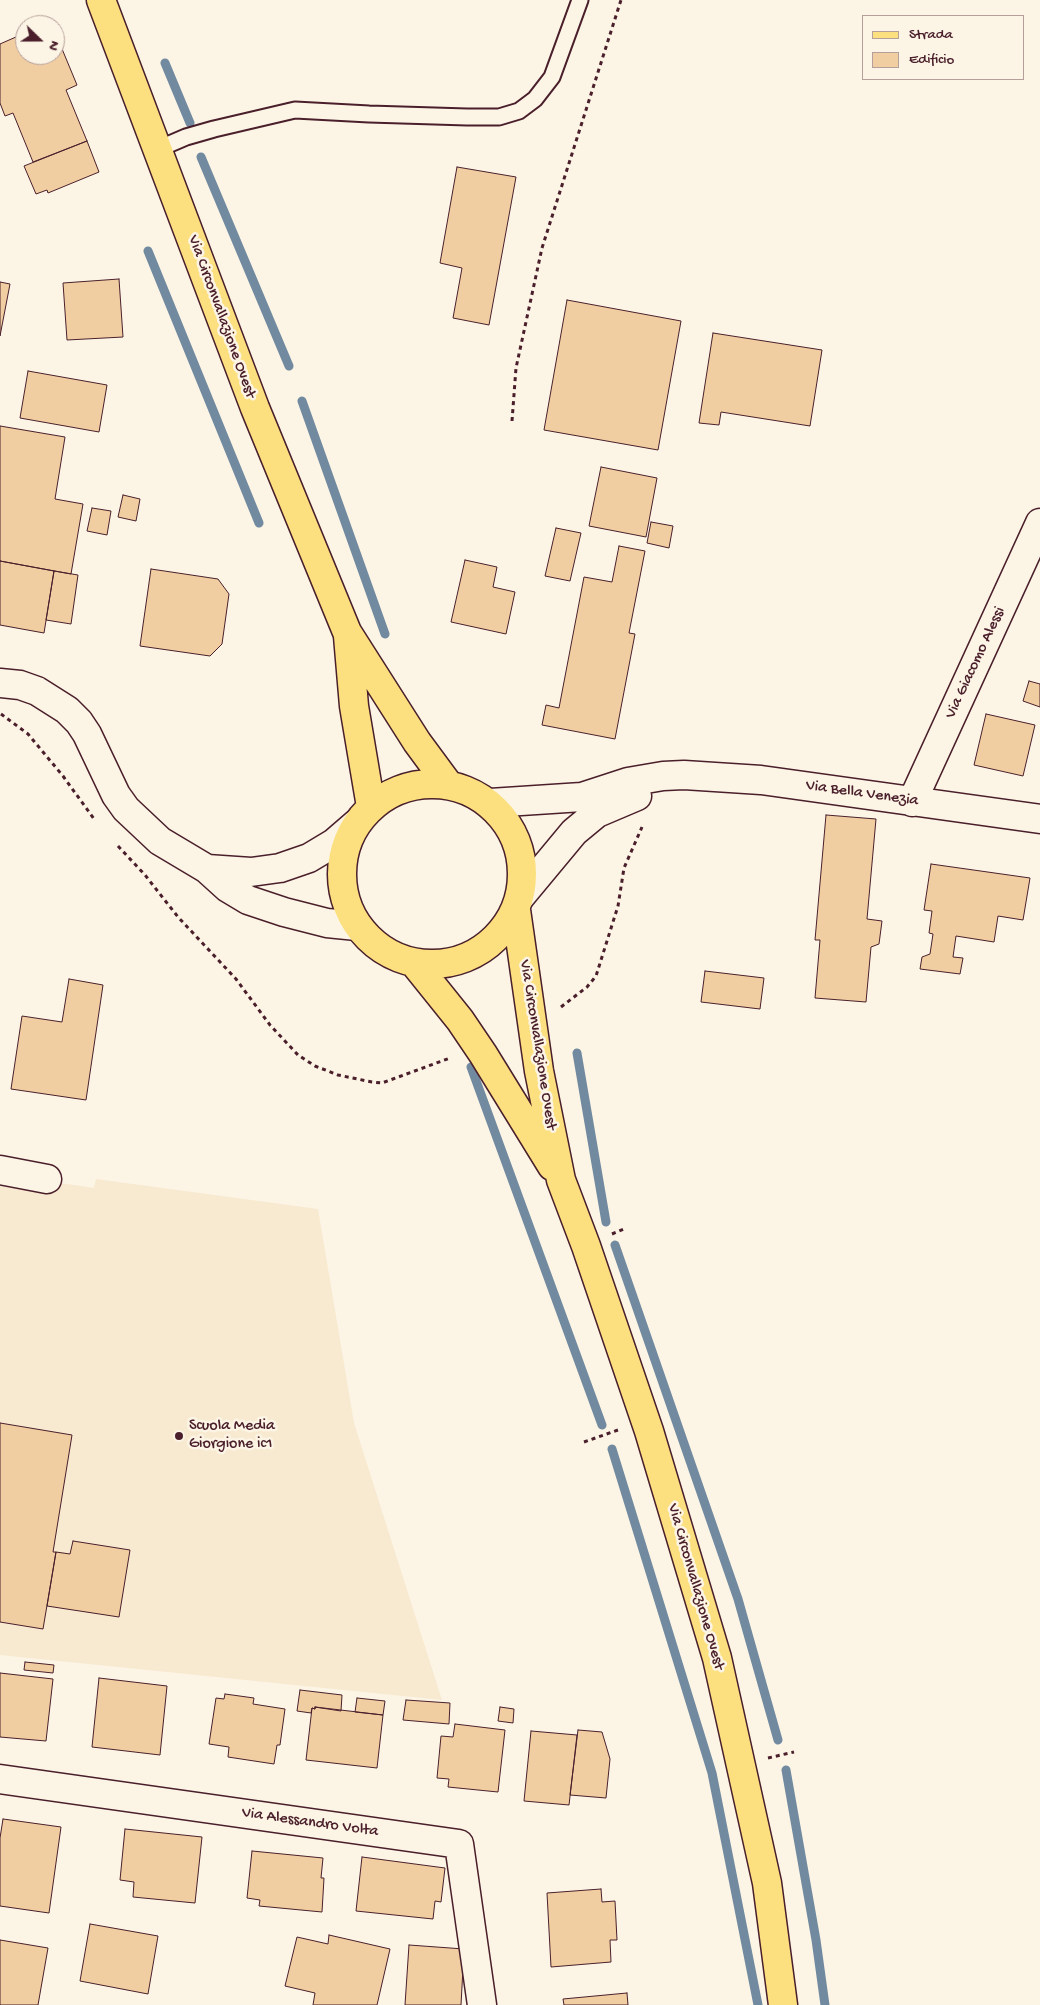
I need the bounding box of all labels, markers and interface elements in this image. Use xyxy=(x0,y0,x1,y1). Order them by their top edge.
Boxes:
north arrow xyxy=(15,15,65,65)
legend xyxy=(862,15,1025,80)
text: Strada xyxy=(909,26,953,44)
text: N xyxy=(44,38,63,53)
text: Edificio xyxy=(909,51,954,69)
street label: Via Circonvallazione Ovest xyxy=(183,233,259,401)
street label: Via Giacomo Alessi xyxy=(942,604,1010,722)
street label: Via Bella Venezia xyxy=(804,777,920,811)
street label: Via Circonvallazione Ovest xyxy=(514,959,560,1131)
place label: Scuola Media Giorgione ic1 xyxy=(189,1417,275,1455)
marker: Scuola Media Giorgione ic1 xyxy=(173,1430,185,1442)
street label: Via Circonvallazione Ovest xyxy=(662,1502,728,1672)
street label: Via Alessandro Volta xyxy=(240,1804,380,1842)

